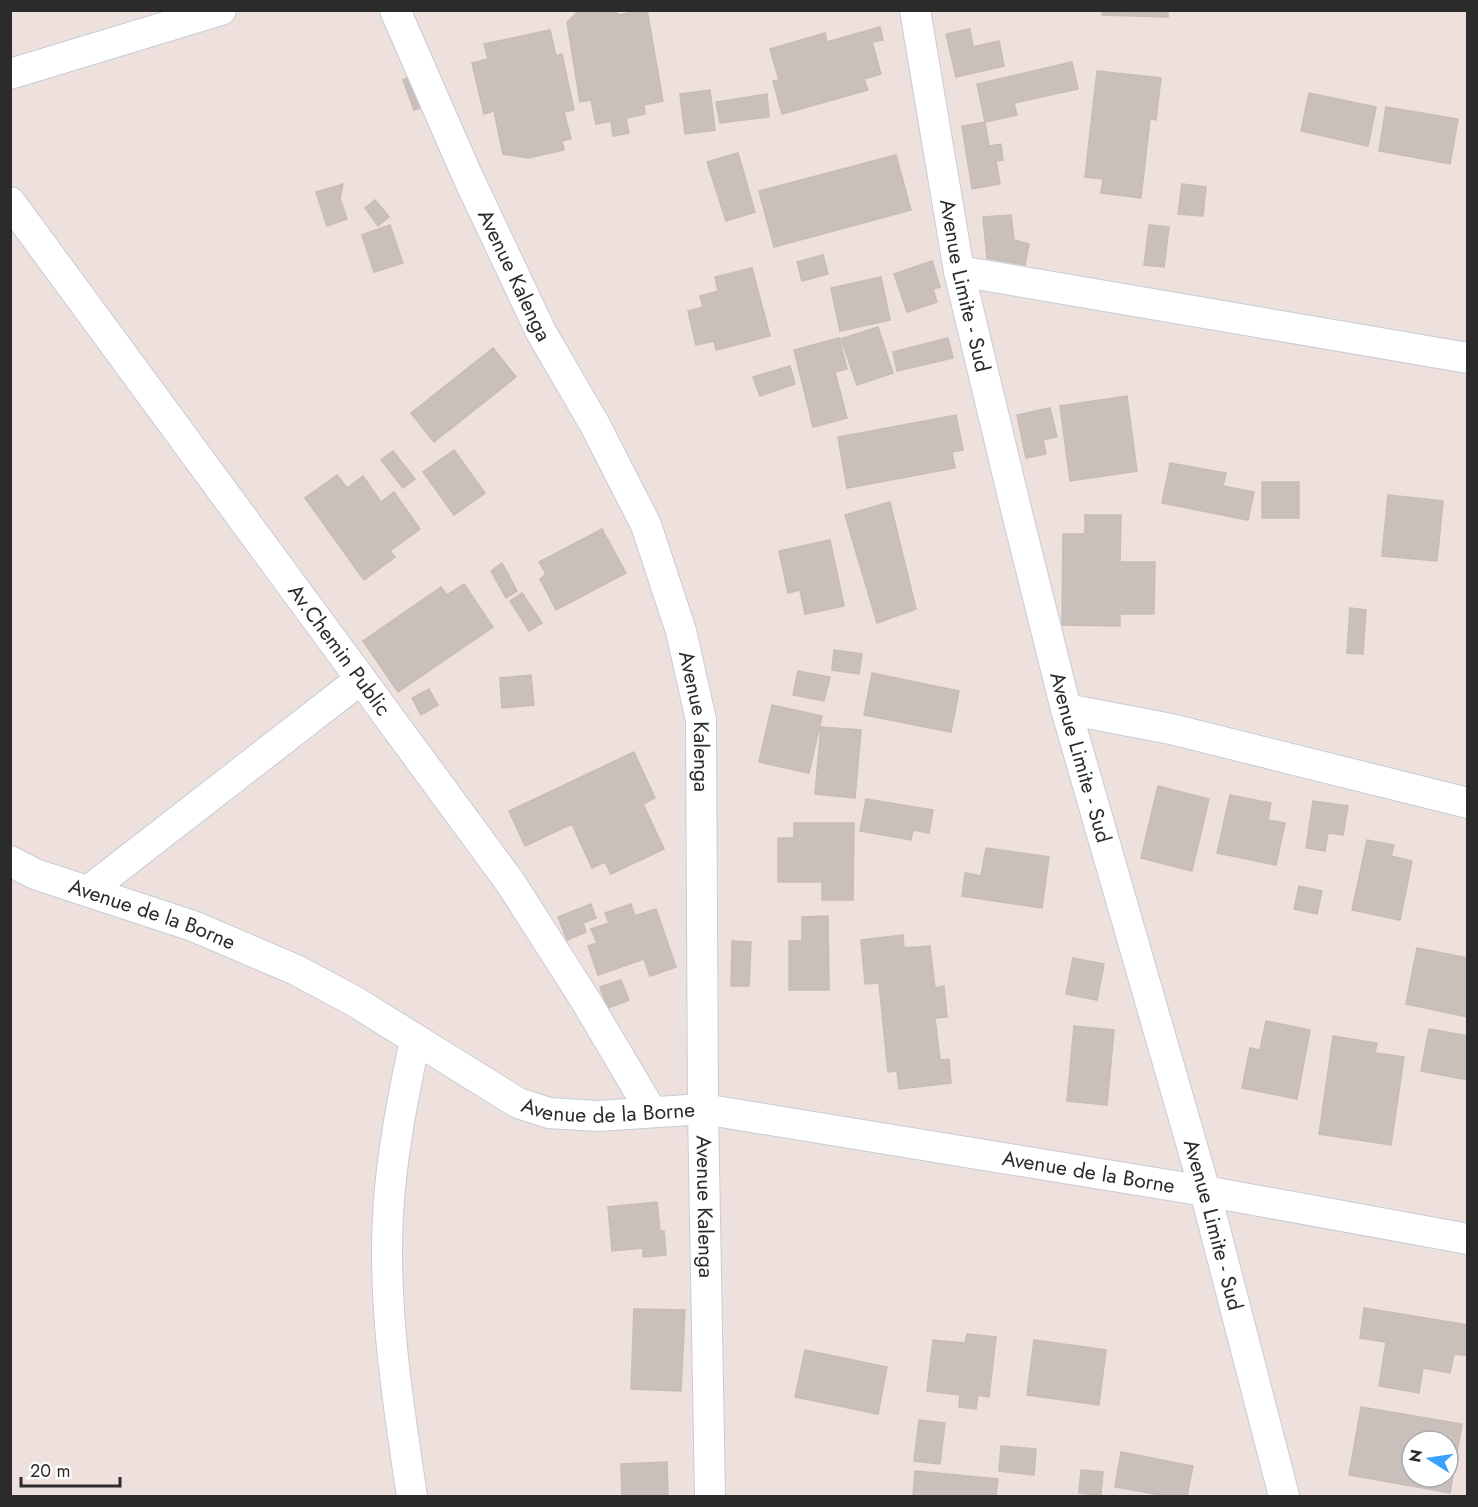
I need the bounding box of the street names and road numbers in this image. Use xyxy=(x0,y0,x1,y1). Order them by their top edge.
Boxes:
street label: Avenue Limite - Sud xyxy=(932,197,998,375)
street label: Avenue Kalenga xyxy=(470,205,558,347)
street label: Av.Chemin Public xyxy=(281,578,398,722)
street label: Avenue Kalenga xyxy=(671,648,716,792)
street label: Avenue Limite - Sud xyxy=(1042,669,1119,846)
street label: Avenue de la Borne xyxy=(65,871,240,957)
street label: Avenue de la Borne xyxy=(518,1090,696,1131)
street label: Avenue Kalenga xyxy=(688,1135,721,1278)
street label: Avenue Limite - Sud xyxy=(1176,1136,1250,1314)
street label: Avenue de la Borne xyxy=(1000,1143,1177,1201)

